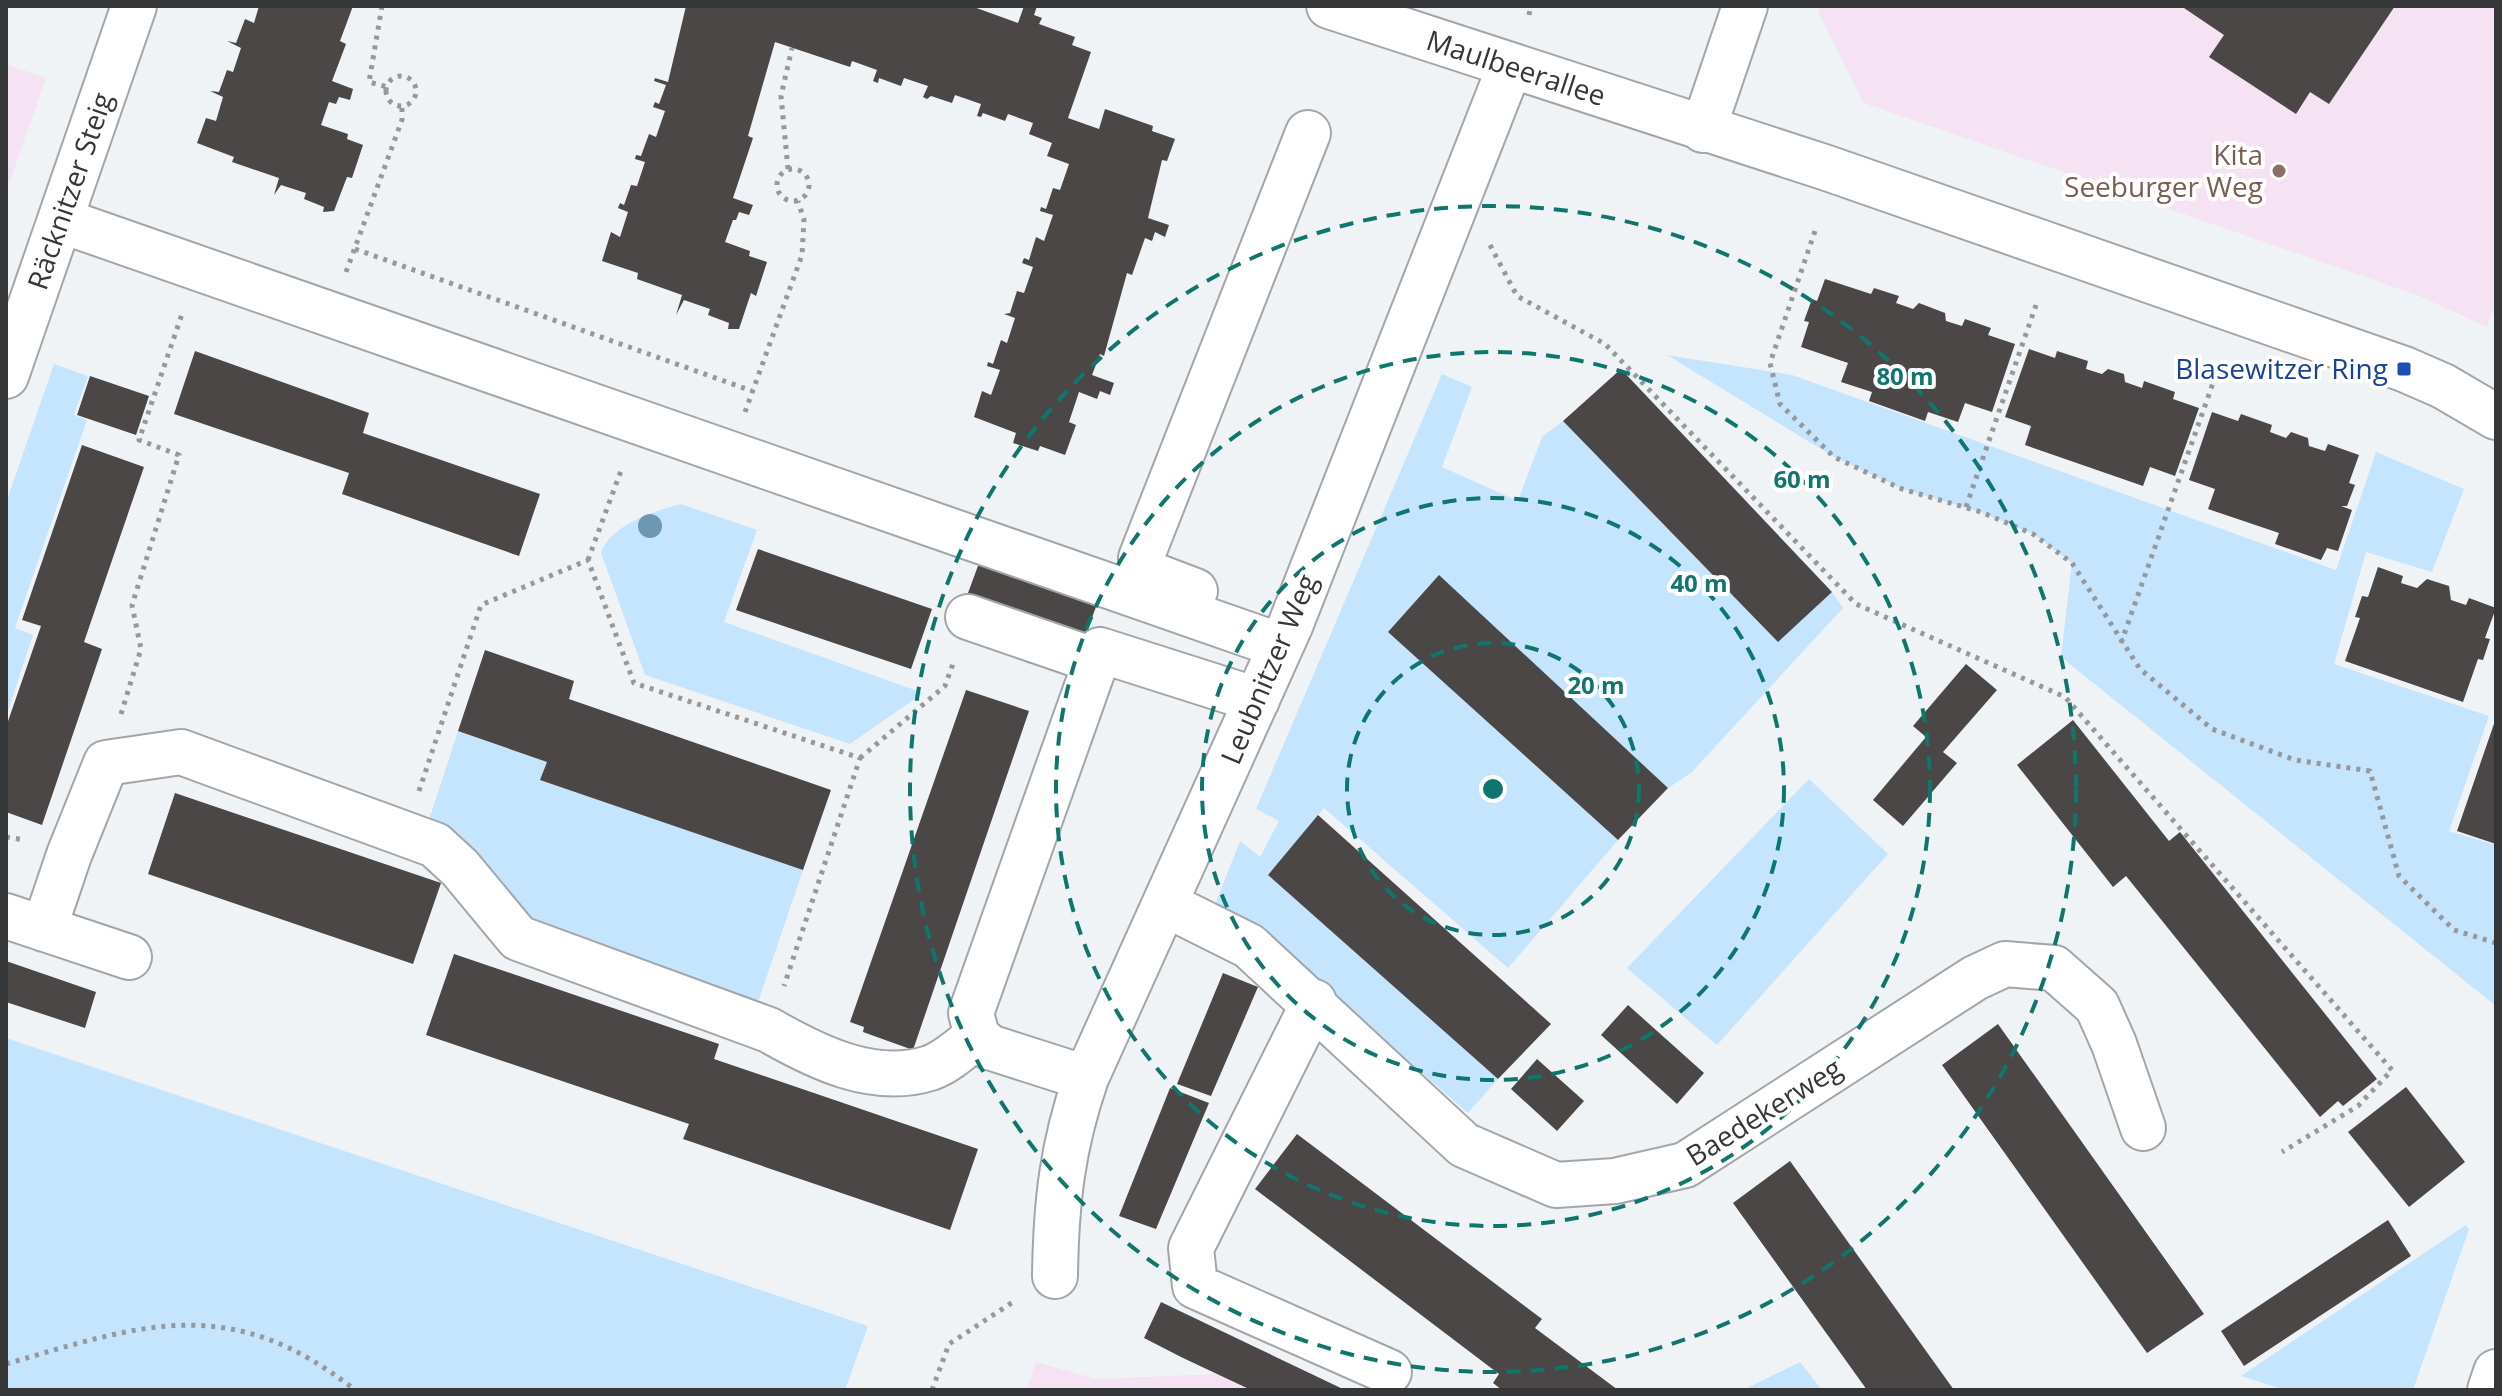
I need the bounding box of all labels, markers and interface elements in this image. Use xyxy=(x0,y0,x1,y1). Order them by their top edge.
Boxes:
street label: Maulbeerallee xyxy=(1422,20,1611,114)
street label: Räcknitzer Steig xyxy=(18,87,121,294)
place label: Kita Seeburger Weg xyxy=(2064,135,2263,205)
marker: Kita Seeburger Weg xyxy=(2270,162,2288,180)
place label: Blasewitzer Ring xyxy=(2175,349,2388,387)
text: 80 m xyxy=(1876,359,1934,392)
marker: Blasewitzer Ring xyxy=(2395,360,2413,378)
text: 60 m xyxy=(1773,462,1831,495)
text: 40 m xyxy=(1670,566,1728,599)
street label: Leubnitzer Weg xyxy=(1211,568,1325,770)
text: 20 m xyxy=(1567,668,1625,701)
centre of rings xyxy=(1479,775,1507,803)
street label: Baedekerweg xyxy=(1678,1048,1848,1174)

